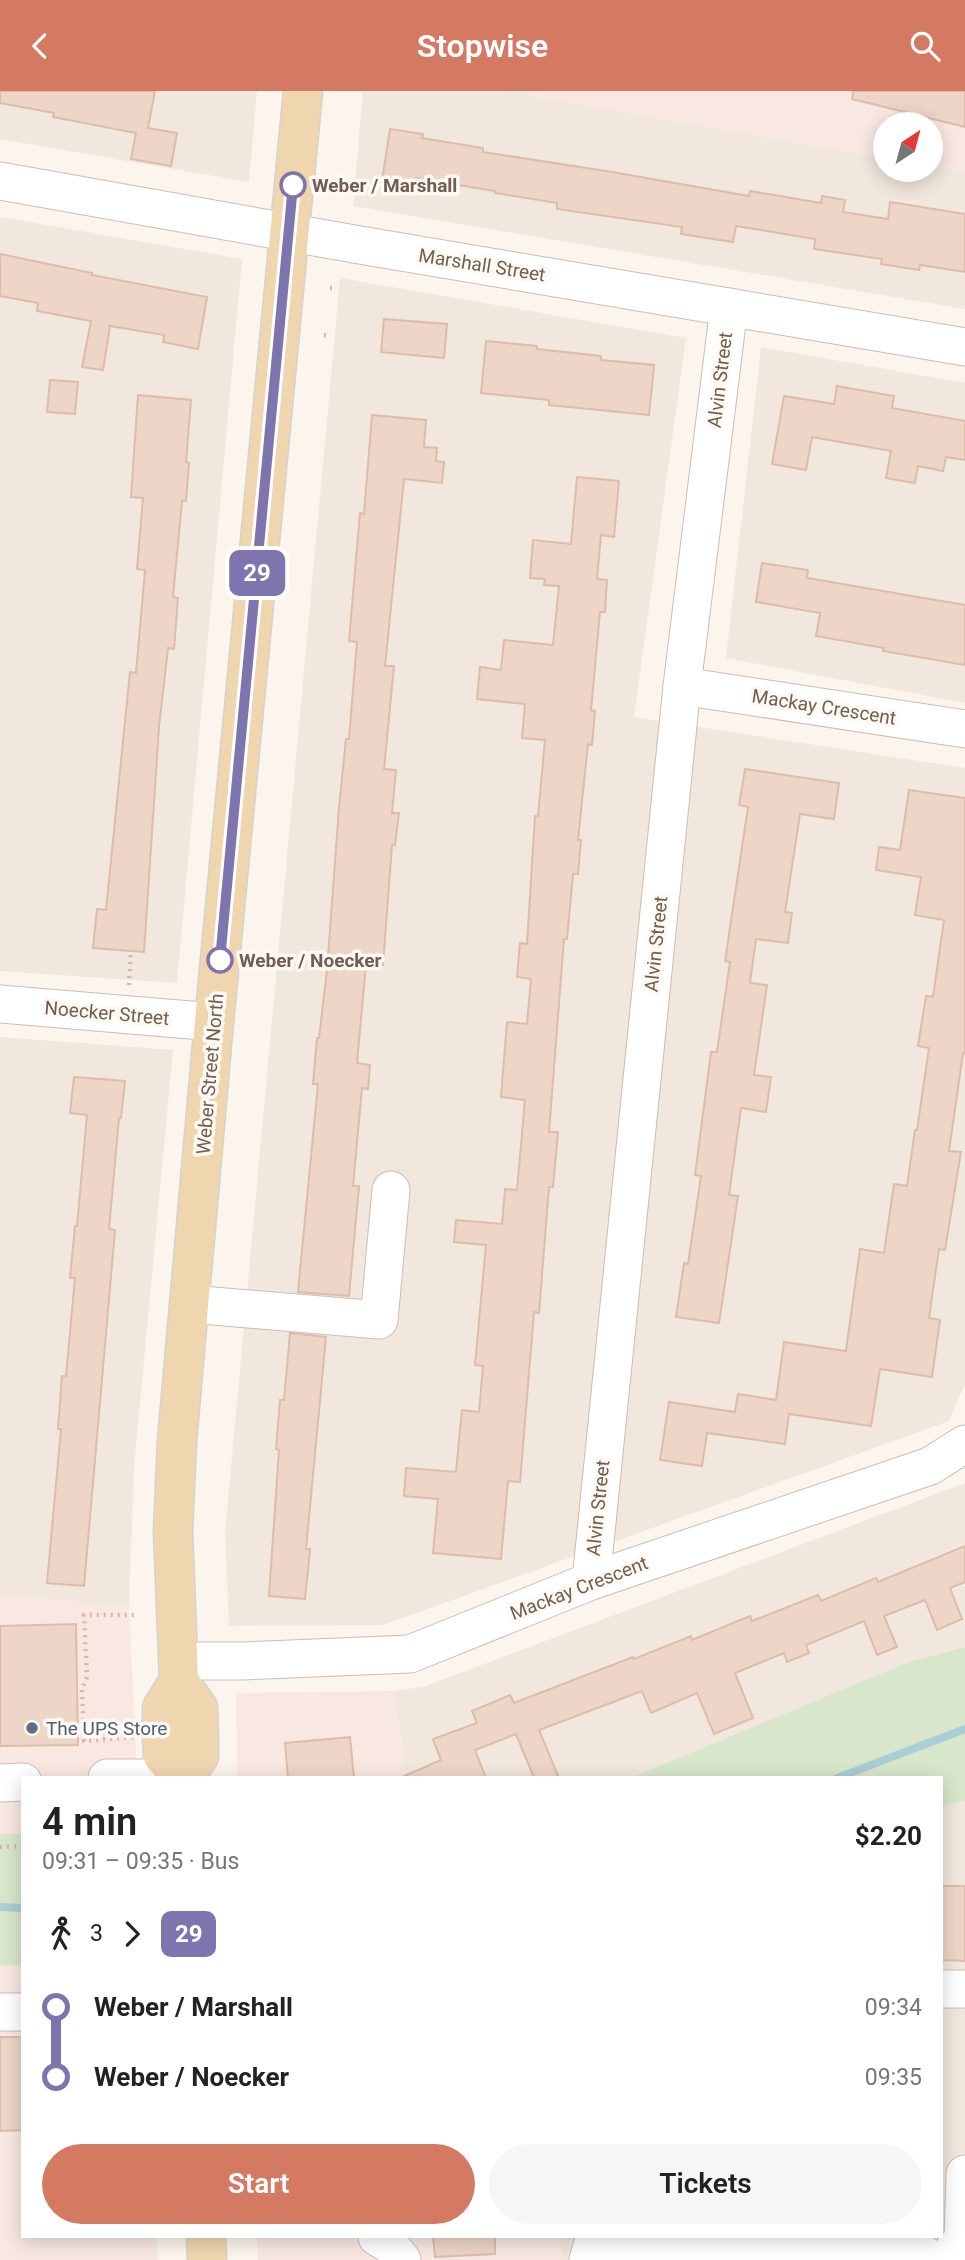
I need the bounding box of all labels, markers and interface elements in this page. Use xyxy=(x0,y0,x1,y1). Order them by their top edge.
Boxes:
icon: back xyxy=(21,27,59,65)
text: Stopwise xyxy=(417,27,548,65)
icon: search xyxy=(906,27,944,65)
north arrow xyxy=(873,112,943,182)
map controls xyxy=(873,112,943,182)
marker: Weber / Marshall xyxy=(280,172,306,198)
place label: Weber / Marshall xyxy=(312,174,457,197)
street label: Marshall Street xyxy=(417,244,547,286)
street label: Alvin Street xyxy=(703,331,737,429)
line badge: 29 xyxy=(226,550,288,596)
text: 29 xyxy=(243,559,271,587)
street label: Mackay Crescent xyxy=(750,684,898,730)
street label: Alvin Street xyxy=(640,895,672,993)
marker: Weber / Noecker xyxy=(207,947,233,973)
place label: Weber / Noecker xyxy=(239,949,382,972)
street label: Weber Street North xyxy=(192,993,228,1155)
street label: Noecker Street xyxy=(44,996,170,1030)
street label: Alvin Street xyxy=(582,1459,614,1557)
street label: Mackay Crescent xyxy=(507,1551,651,1625)
place label: The UPS Store xyxy=(46,1717,167,1740)
marker: The UPS Store xyxy=(24,1720,40,1736)
text: 4 min xyxy=(42,1800,137,1844)
text: $2.20 xyxy=(855,1821,922,1851)
text: 09:31 – 09:35 · Bus xyxy=(42,1848,239,1875)
icon: walk xyxy=(42,1915,80,1953)
icon: forward xyxy=(113,1915,151,1953)
text: 3 xyxy=(90,1920,103,1947)
text: 29 xyxy=(175,1920,202,1948)
text: Weber / Marshall xyxy=(94,1992,293,2022)
text: 09:34 xyxy=(865,1994,922,2021)
text: Weber / Noecker xyxy=(94,2062,289,2092)
text: 09:35 xyxy=(865,2064,922,2091)
button: Start xyxy=(42,2144,475,2224)
button: Tickets xyxy=(489,2144,922,2224)

